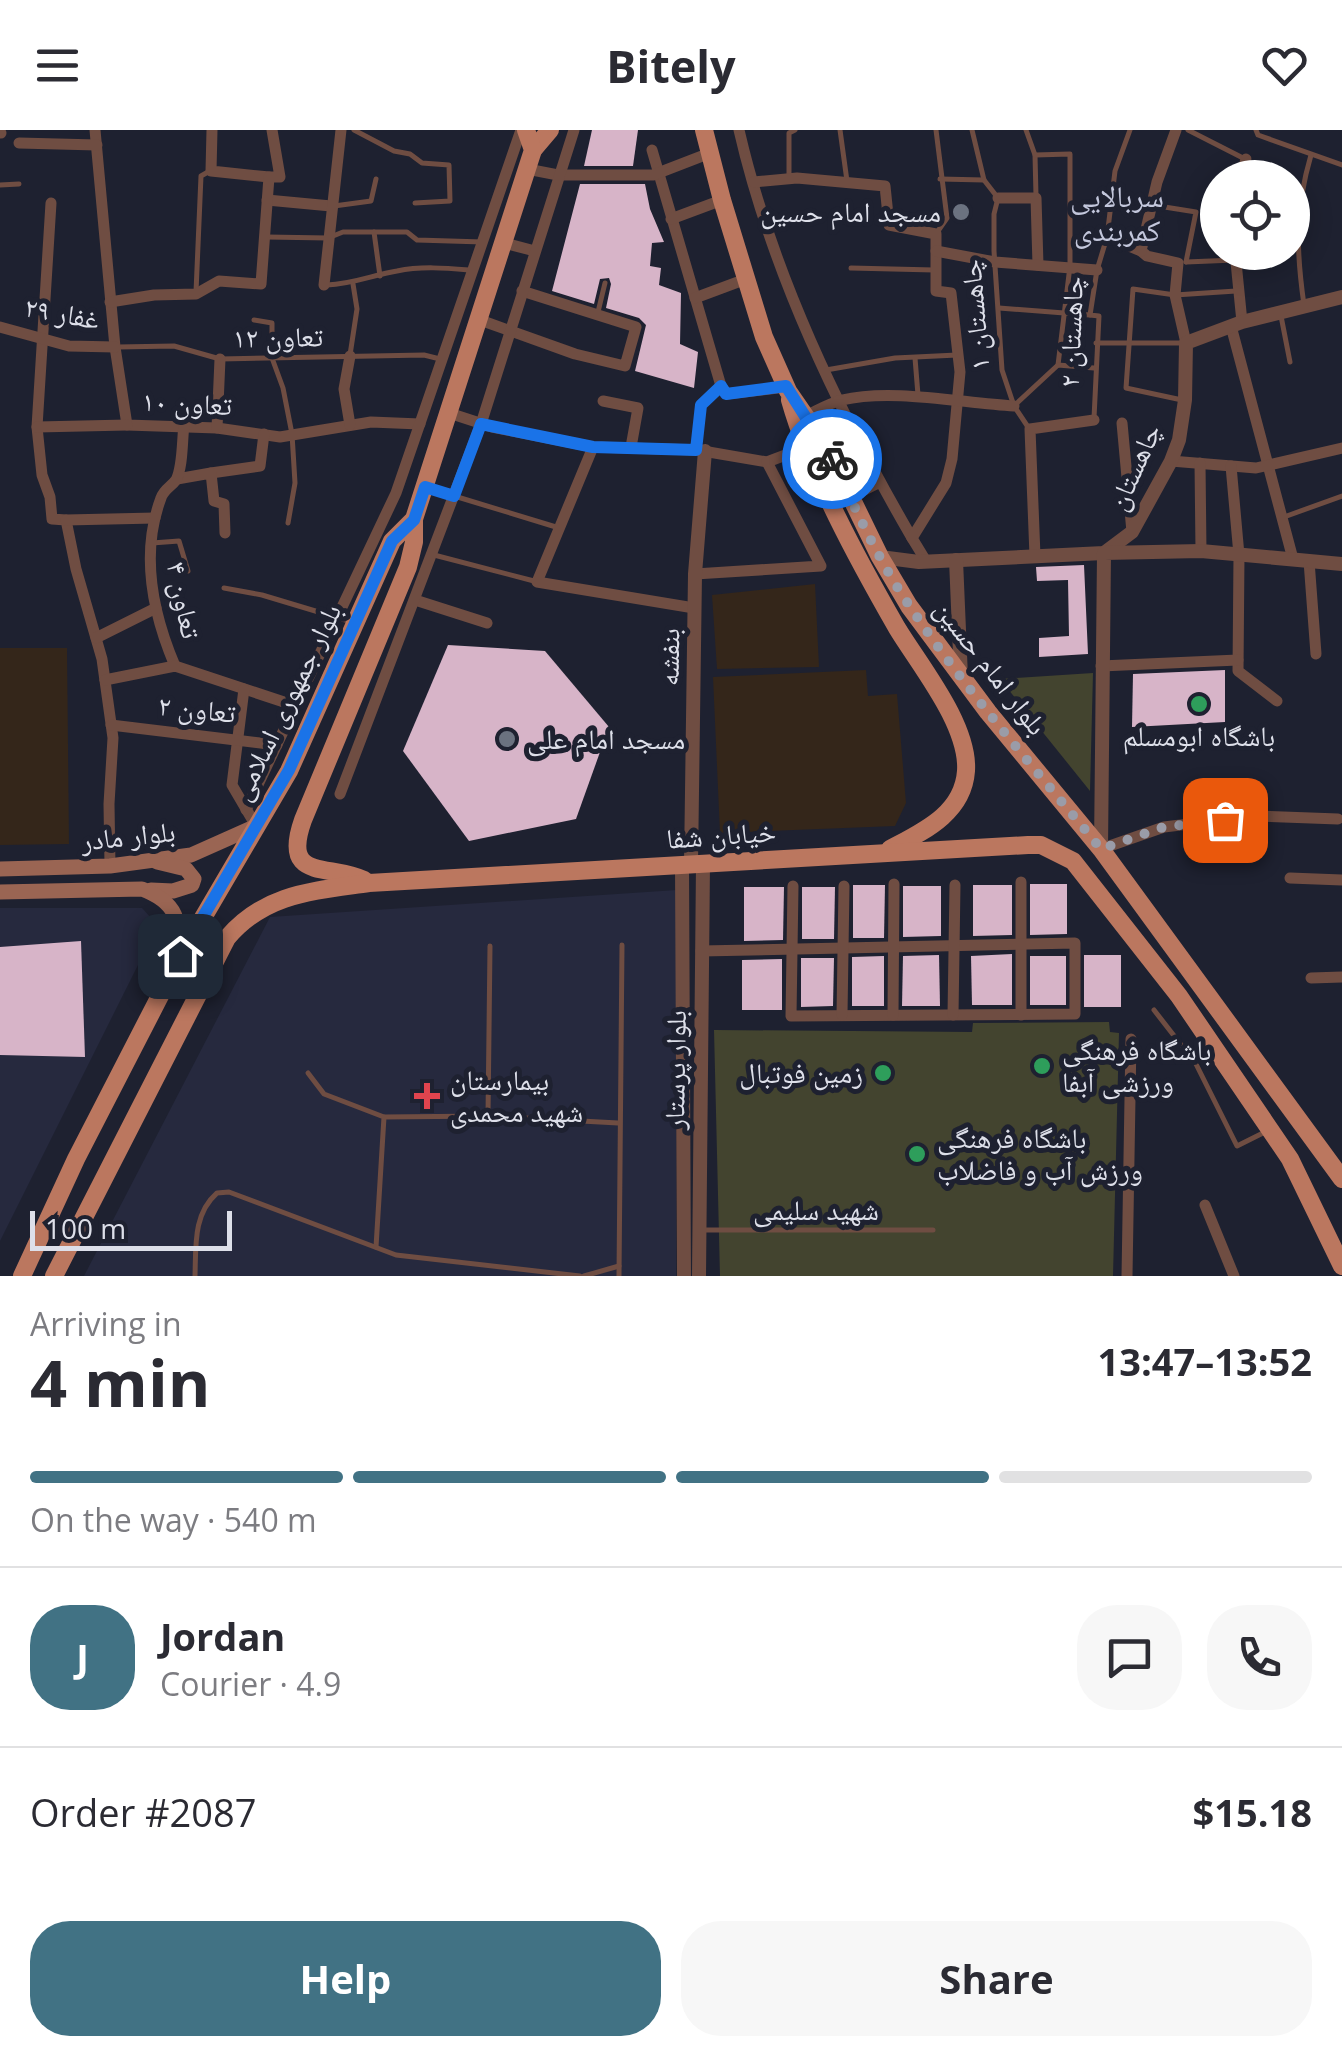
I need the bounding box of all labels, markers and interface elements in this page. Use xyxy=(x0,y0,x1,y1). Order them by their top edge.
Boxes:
text: Bitely xyxy=(606,35,736,96)
icon: menu xyxy=(30,38,85,93)
icon: heart xyxy=(1257,38,1312,93)
map controls xyxy=(1200,160,1310,270)
button: locate xyxy=(1200,160,1310,270)
district label: سربالایی کمربندی xyxy=(1070,175,1164,250)
place label: مسجد امام حسین xyxy=(760,192,941,231)
marker: مسجد امام حسین xyxy=(950,201,972,223)
street label: چاهستان ۱ xyxy=(950,258,998,372)
street label: چاهستان ۲ xyxy=(1049,276,1091,388)
street label: غفار ۲۹ xyxy=(22,287,103,337)
street label: تعاون ۱۲ xyxy=(233,316,323,356)
street label: تعاون ۱۰ xyxy=(141,381,233,423)
courier xyxy=(782,409,882,509)
street label: چاهستان xyxy=(1097,417,1169,516)
icon: bike xyxy=(805,432,860,487)
street label: تعاون ۴ xyxy=(158,558,212,642)
street label: بلوار امام حسین xyxy=(926,591,1057,743)
street label: بلوار جمهوری اسلامی xyxy=(221,597,349,807)
street label: بنفشه xyxy=(648,628,688,686)
street label: تعاون ۲ xyxy=(157,685,238,731)
marker: باشگاه ابومسلم xyxy=(1188,693,1210,715)
place label: باشگاه ابومسلم xyxy=(1123,716,1275,755)
place label: مسجد امام علی xyxy=(527,719,685,758)
marker: مسجد امام علی xyxy=(496,728,518,750)
pin xyxy=(1183,778,1268,863)
icon: bag xyxy=(1198,793,1253,848)
street label: بلوار مادر xyxy=(78,811,177,859)
street label: خیابان شفا xyxy=(665,811,777,857)
pin xyxy=(138,914,223,999)
icon: home xyxy=(153,929,208,984)
street label: بلوار پرستار xyxy=(654,1010,694,1131)
place label: باشگاه فرهنگی ورزشی آبفا xyxy=(1062,1030,1211,1100)
place label: زمین فوتبال xyxy=(739,1053,863,1091)
marker: باشگاه فرهنگی ورزشی آبفا xyxy=(1031,1055,1053,1077)
place label: بیمارستان شهید محمدی xyxy=(450,1060,583,1130)
marker: زمین فوتبال xyxy=(872,1062,894,1084)
marker: بیمارستان شهید محمدی xyxy=(414,1083,440,1109)
place label: باشگاه فرهنگی ورزش آب و فاضلاب xyxy=(937,1118,1143,1188)
marker: باشگاه فرهنگی ورزش آب و فاضلاب xyxy=(906,1143,928,1165)
street label: شهید سلیمی xyxy=(753,1190,879,1228)
scale bar xyxy=(30,1206,232,1250)
text: 100 m xyxy=(45,1209,126,1247)
text: Arriving in xyxy=(30,1302,182,1345)
text: 13:47–13:52 xyxy=(1098,1335,1312,1387)
text: 4 min xyxy=(30,1338,210,1426)
text: On the way · 540 m xyxy=(30,1498,317,1541)
button: chat xyxy=(1077,1605,1182,1710)
button: phone xyxy=(1207,1605,1312,1710)
text: Jordan xyxy=(160,1610,285,1662)
text: J xyxy=(76,1631,89,1683)
text: Courier · 4.9 xyxy=(160,1662,341,1705)
text: Order #2087 xyxy=(30,1786,257,1838)
text: $15.18 xyxy=(1193,1786,1312,1838)
button: Help xyxy=(30,1921,661,2036)
button: Share xyxy=(681,1921,1312,2036)

